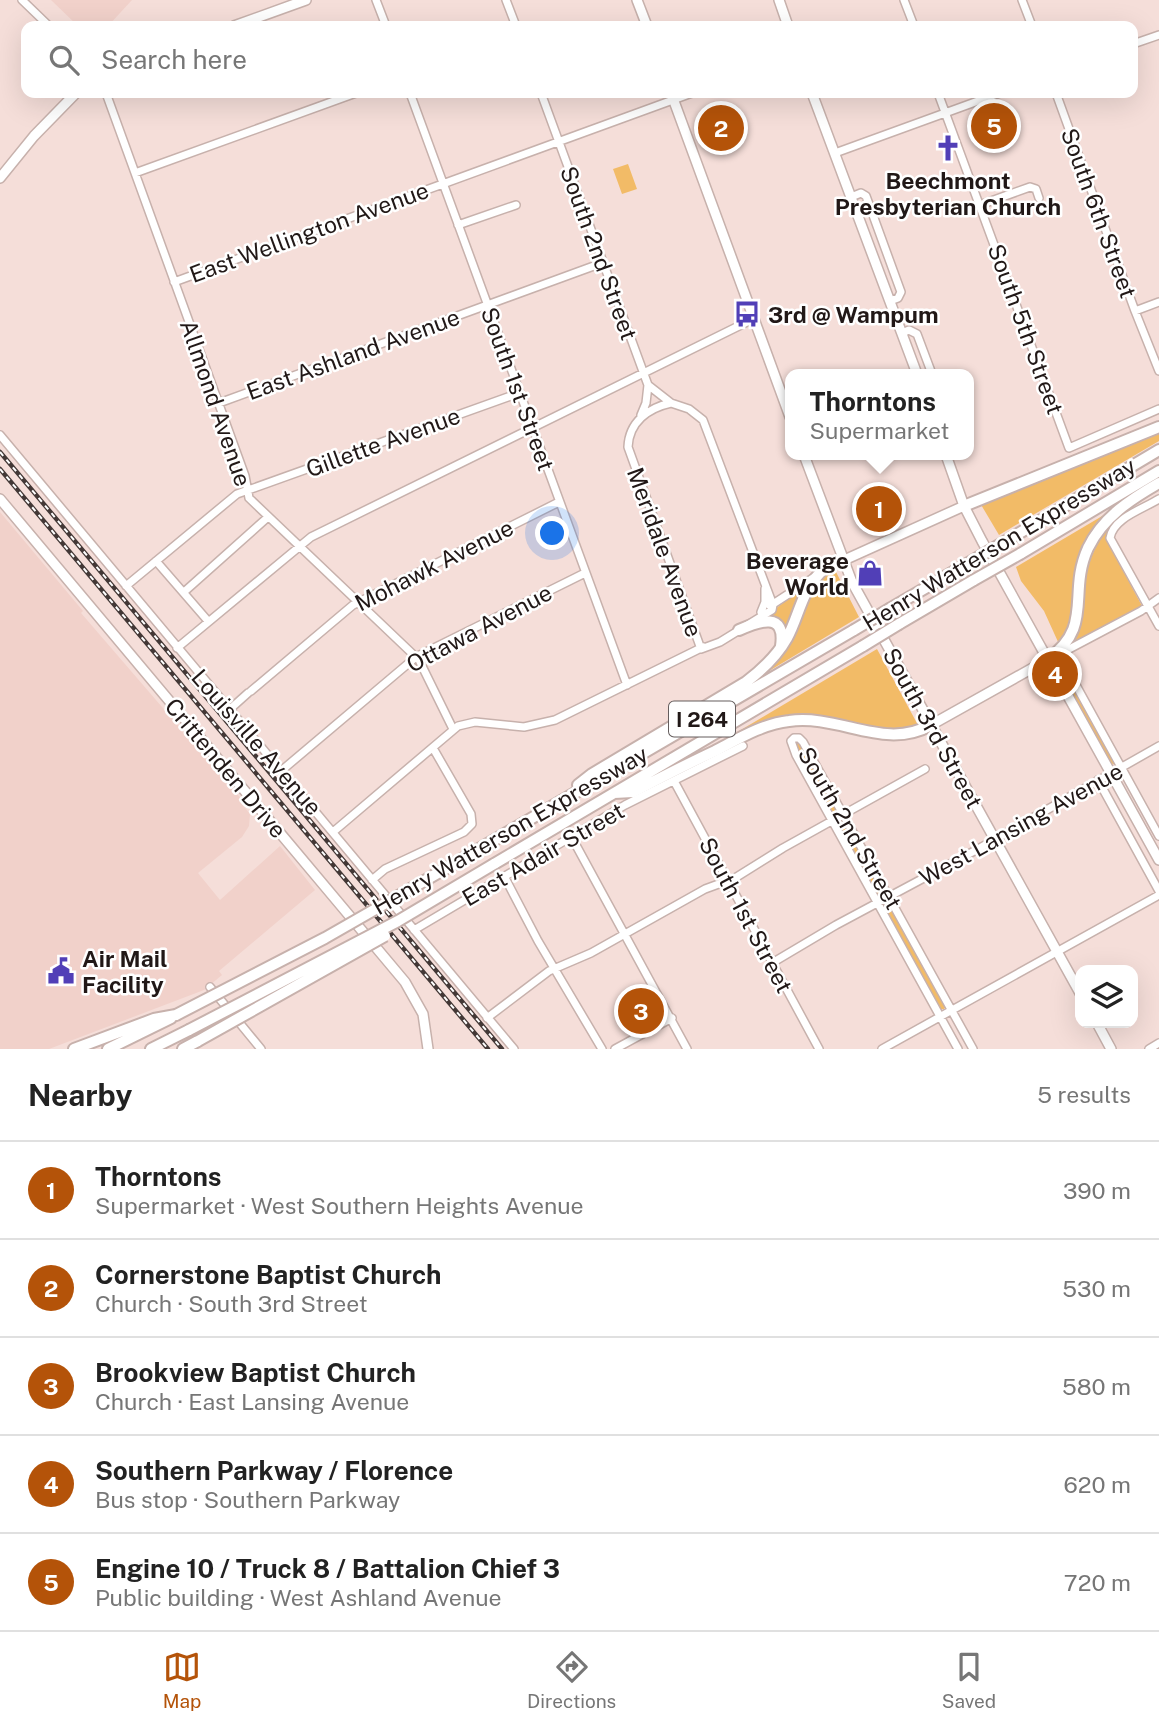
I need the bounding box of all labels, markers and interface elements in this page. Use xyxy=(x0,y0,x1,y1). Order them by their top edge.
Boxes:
search box xyxy=(21,21,1138,98)
icon: search xyxy=(45,41,83,79)
text: Search here xyxy=(101,44,247,75)
pin: 5 xyxy=(971,100,1017,152)
pin: 2 xyxy=(698,102,744,154)
street label: South 6th Street xyxy=(1056,124,1142,302)
church icon: Beechmont Presbyterian Church xyxy=(933,133,963,163)
street label: South 2nd Street xyxy=(555,162,643,344)
place label: Beechmont Presbyterian Church xyxy=(835,167,1061,220)
street label: East Wellington Avenue xyxy=(186,176,432,288)
street label: South 5th Street xyxy=(983,240,1069,418)
bus stop icon: 3rd @ Wampum xyxy=(732,299,762,329)
place label: 3rd @ Wampum xyxy=(768,301,939,328)
street label: East Ashland Avenue xyxy=(243,303,463,405)
street label: South 1st Street xyxy=(476,304,560,474)
street label: Allmond Avenue xyxy=(175,316,257,490)
popup xyxy=(785,369,974,460)
text: Thorntons xyxy=(809,386,936,417)
street label: Gillette Avenue xyxy=(302,402,464,482)
text: Supermarket xyxy=(809,417,950,444)
street label: Henry Watterson Expressway xyxy=(858,452,1140,636)
street label: Meridale Avenue xyxy=(622,464,708,640)
pin: 1 xyxy=(856,483,902,535)
street label: Mohawk Avenue xyxy=(350,513,518,617)
your location xyxy=(535,516,569,550)
place label: Beverage World xyxy=(746,547,849,600)
shop icon: Beverage World xyxy=(855,558,885,588)
street label: Ottawa Avenue xyxy=(402,578,556,678)
street label: South 3rd Street xyxy=(878,643,988,813)
pin: 4 xyxy=(1032,648,1078,700)
street label: Louisville Avenue xyxy=(186,664,328,820)
street label: Crittenden Drive xyxy=(160,693,292,843)
road number: I 264 xyxy=(669,702,735,736)
street label: Henry Watterson Expressway xyxy=(368,740,652,920)
street label: South 2nd Street xyxy=(793,742,907,914)
street label: West Lansing Avenue xyxy=(915,757,1127,891)
street label: East Adair Street xyxy=(457,797,629,911)
street label: South 1st Street xyxy=(694,833,798,997)
place label: Air Mail Facility xyxy=(82,945,167,998)
public building icon: Air Mail Facility xyxy=(46,956,76,986)
map controls xyxy=(1075,965,1138,1028)
button: layers xyxy=(1075,965,1138,1028)
pin: 3 xyxy=(618,985,664,1037)
text: Nearby xyxy=(28,1077,132,1113)
text: 5 results xyxy=(1037,1081,1131,1108)
text: Thorntons xyxy=(95,1161,221,1192)
text: 1 xyxy=(46,1177,56,1204)
text: 390 m xyxy=(1063,1177,1131,1204)
text: Supermarket · West Southern Heights Avenue xyxy=(95,1192,584,1219)
text: Cornerstone Baptist Church xyxy=(95,1259,441,1290)
text: 2 xyxy=(44,1275,58,1302)
text: 530 m xyxy=(1062,1275,1131,1302)
text: Church · South 3rd Street xyxy=(95,1290,368,1317)
text: Brookview Baptist Church xyxy=(95,1357,416,1388)
text: 3 xyxy=(43,1373,59,1400)
text: 580 m xyxy=(1062,1373,1131,1400)
text: Church · East Lansing Avenue xyxy=(95,1388,409,1415)
text: Southern Parkway / Florence xyxy=(95,1455,453,1486)
text: 4 xyxy=(43,1471,59,1498)
text: 620 m xyxy=(1063,1471,1131,1498)
text: Bus stop · Southern Parkway xyxy=(95,1486,400,1513)
text: Engine 10 / Truck 8 / Battalion Chief 3 xyxy=(95,1553,560,1584)
text: 5 xyxy=(43,1569,59,1596)
text: 720 m xyxy=(1064,1569,1131,1596)
text: Public building · West Ashland Avenue xyxy=(95,1584,502,1611)
tab: Map xyxy=(163,1648,201,1712)
tab: Directions xyxy=(527,1648,616,1712)
tab: Saved xyxy=(942,1648,996,1712)

